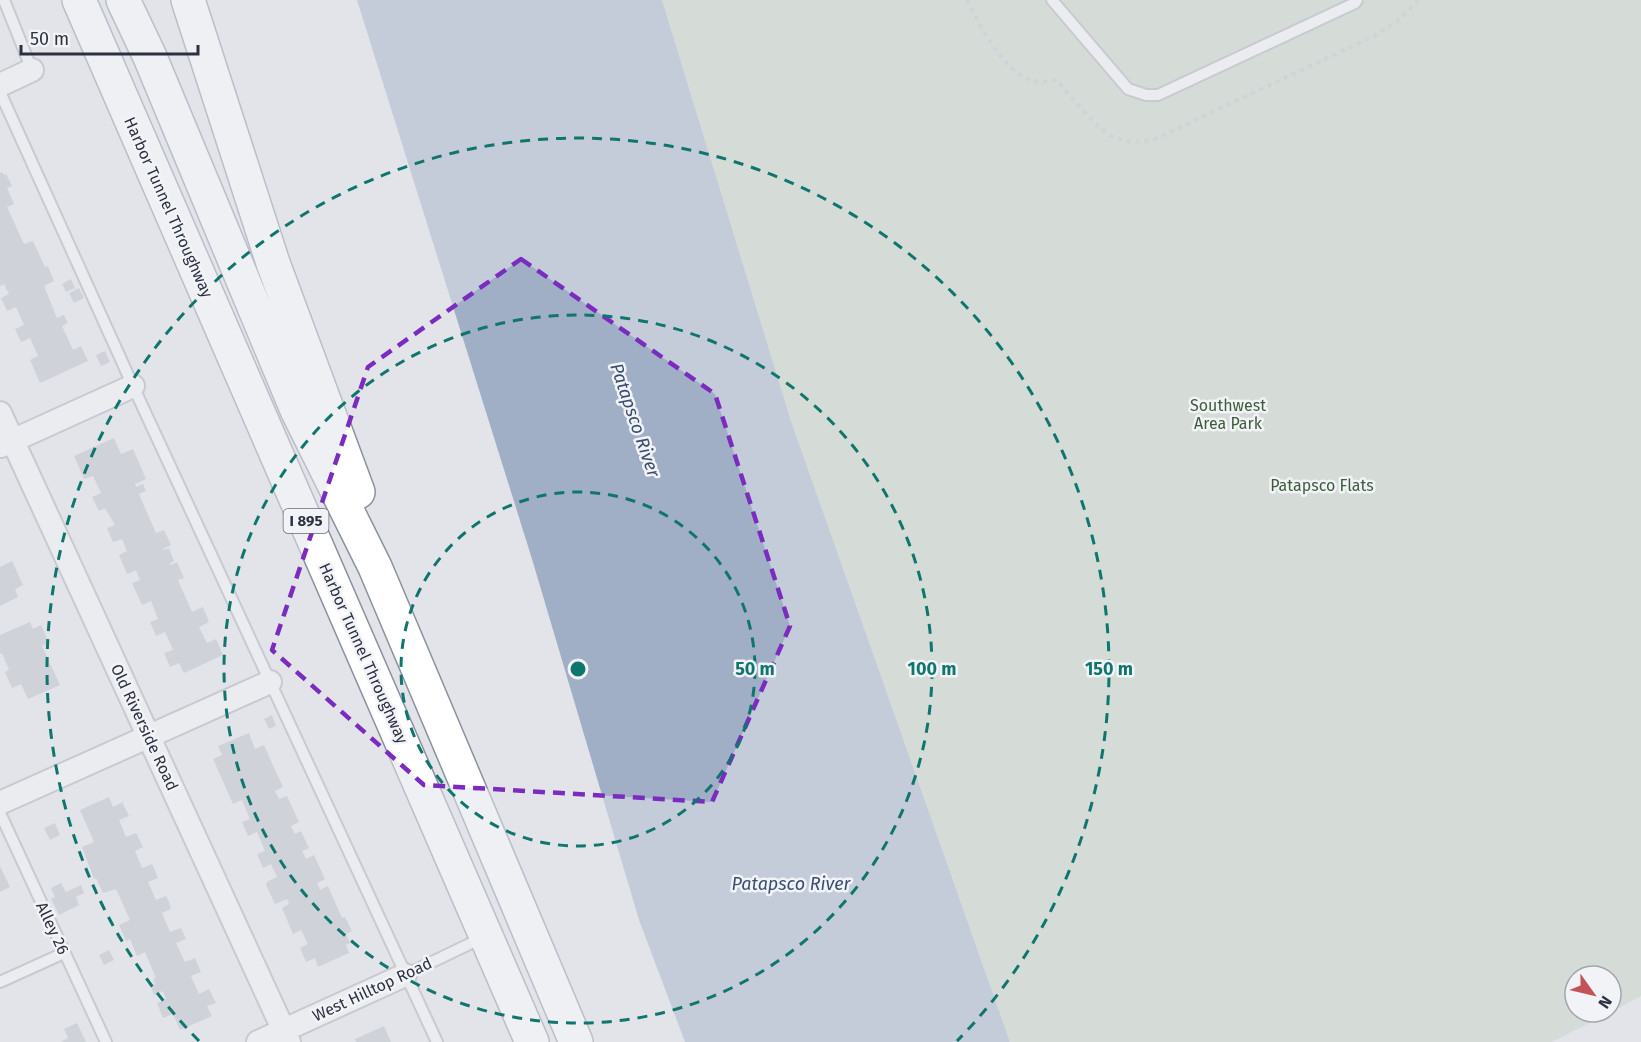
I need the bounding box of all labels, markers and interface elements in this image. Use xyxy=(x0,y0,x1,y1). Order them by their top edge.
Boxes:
scale bar xyxy=(21,18,198,56)
text: 50 m xyxy=(30,28,69,50)
street label: Harbor Tunnel Throughway xyxy=(120,114,217,301)
water label: Patapsco River xyxy=(605,360,665,481)
park label: Southwest Area Park xyxy=(1190,396,1266,433)
park label: Patapsco Flats xyxy=(1270,476,1374,495)
road number: I 895 xyxy=(284,509,328,533)
street label: Harbor Tunnel Throughway xyxy=(315,560,412,747)
text: 50 m xyxy=(735,658,775,680)
text: 100 m xyxy=(908,658,956,680)
text: 150 m xyxy=(1085,658,1133,680)
centre of rings xyxy=(568,659,588,679)
street label: Old Riverside Road xyxy=(107,661,182,794)
water label: Patapsco River xyxy=(732,873,852,895)
street label: Alley 26 xyxy=(32,899,73,957)
street label: West Hilltop Road xyxy=(309,953,435,1025)
north arrow xyxy=(1563,964,1623,1024)
text: N xyxy=(1594,992,1616,1012)

